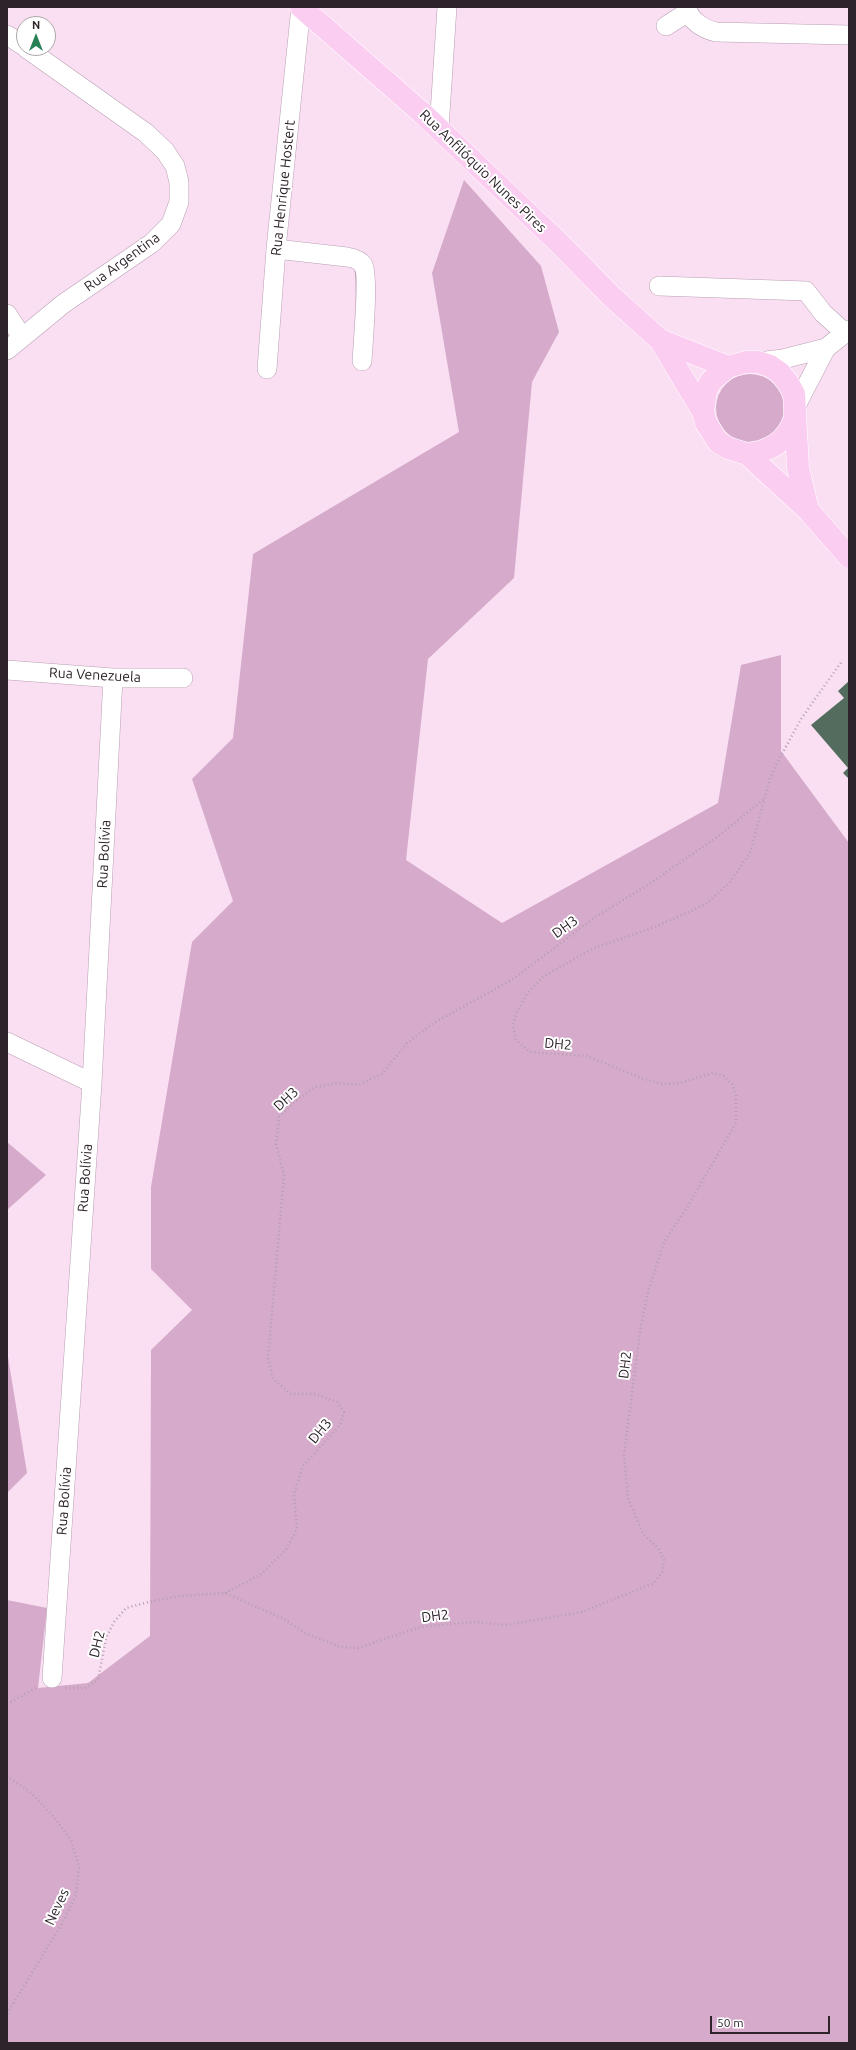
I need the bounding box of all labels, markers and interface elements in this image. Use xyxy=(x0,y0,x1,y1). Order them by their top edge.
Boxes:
north arrow xyxy=(16,16,56,56)
text: N xyxy=(32,19,40,31)
street label: Rua Anfilóquio Nunes Pires xyxy=(416,106,550,236)
street label: Rua Henrique Hostert xyxy=(268,119,298,257)
street label: Rua Argentina xyxy=(81,229,163,295)
street label: Rua Venezuela xyxy=(49,664,141,686)
street label: Rua Bolívia xyxy=(94,819,114,889)
street label: DH3 xyxy=(549,912,581,942)
street label: DH2 xyxy=(544,1034,572,1054)
street label: DH3 xyxy=(270,1083,302,1115)
street label: Rua Bolívia xyxy=(74,1143,96,1213)
street label: DH2 xyxy=(615,1350,635,1380)
street label: DH3 xyxy=(305,1415,335,1447)
street label: Rua Bolívia xyxy=(53,1466,75,1536)
street label: DH2 xyxy=(420,1606,450,1626)
street label: DH2 xyxy=(86,1629,108,1659)
street label: Neves xyxy=(41,1886,73,1928)
scale bar xyxy=(712,2008,832,2034)
text: 50 m xyxy=(717,2016,744,2029)

